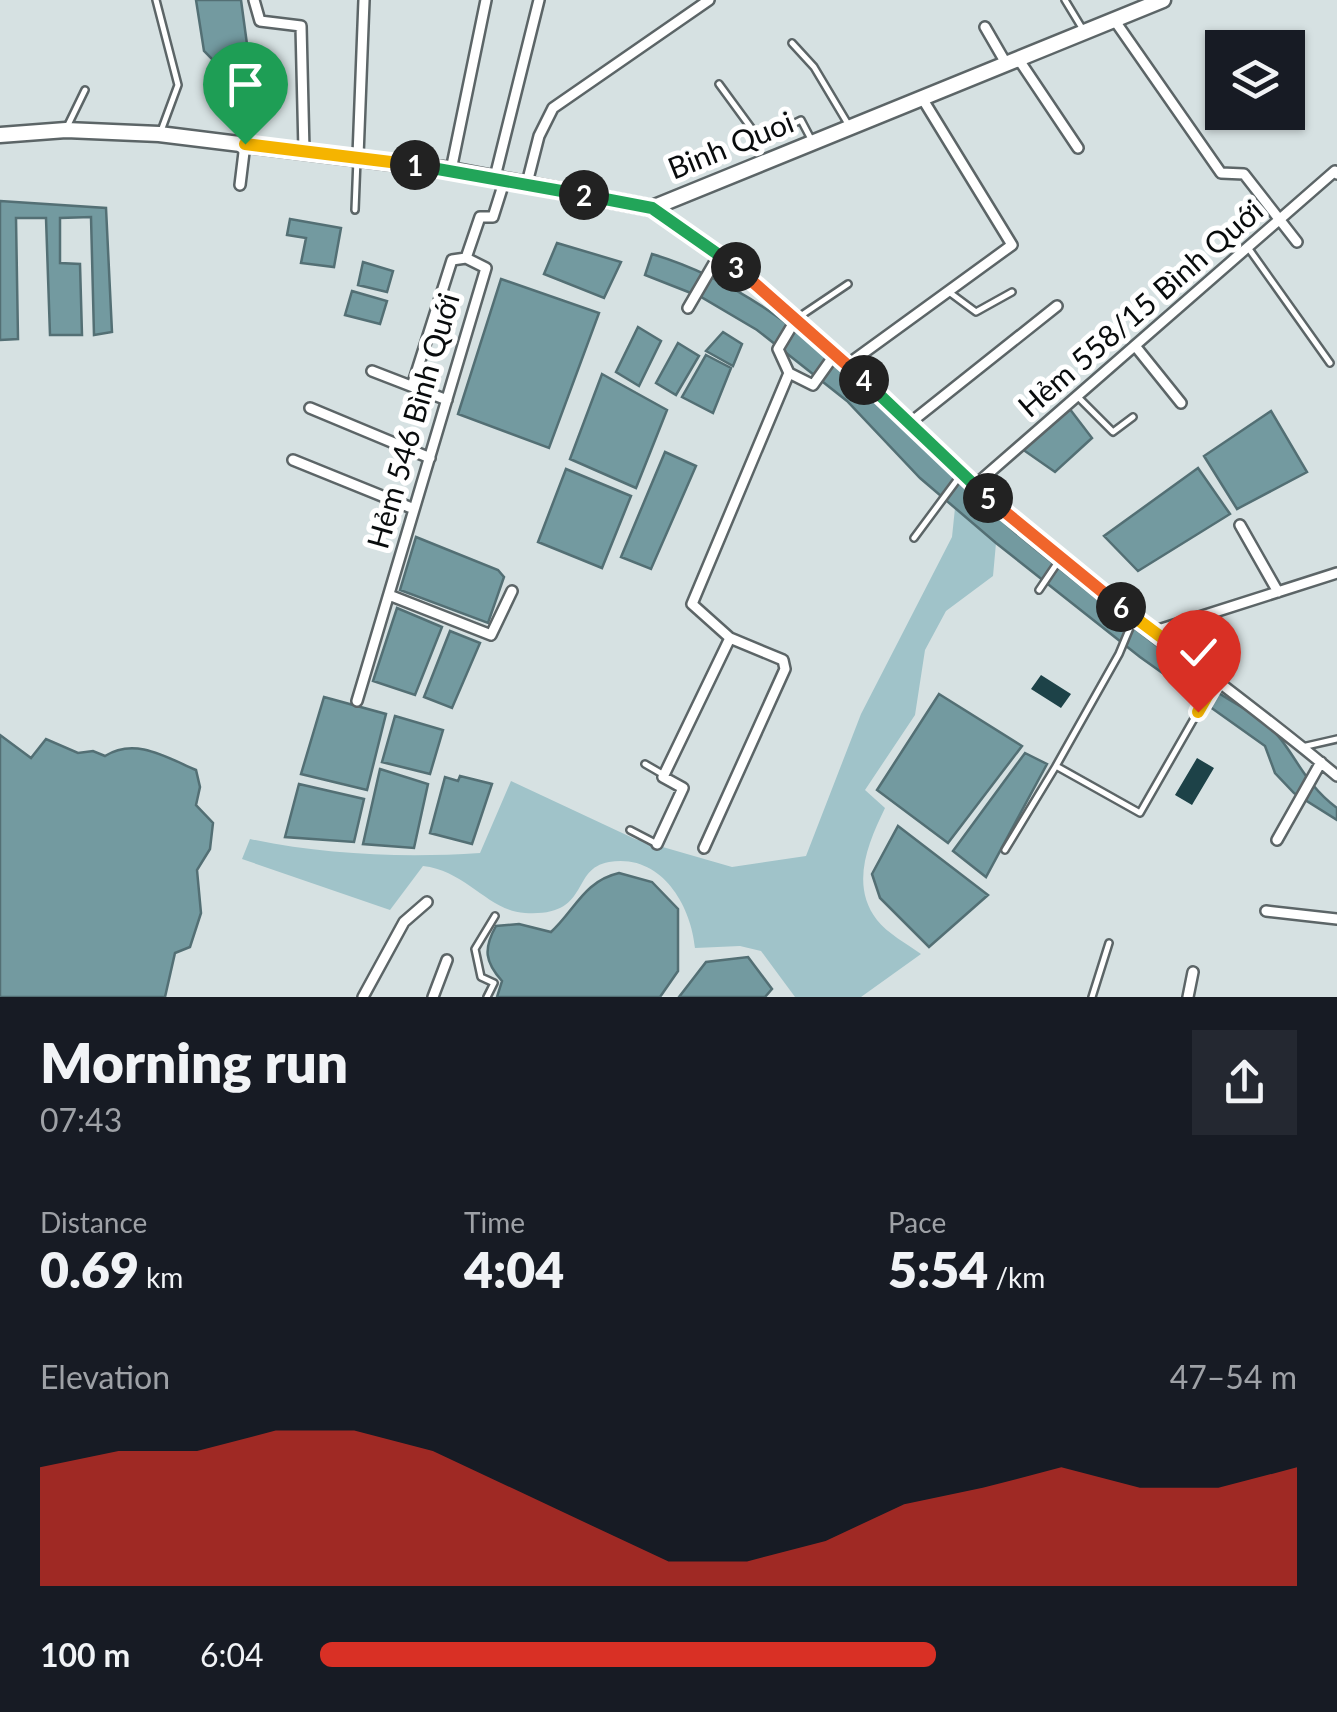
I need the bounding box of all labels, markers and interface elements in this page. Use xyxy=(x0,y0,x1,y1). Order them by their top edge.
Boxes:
map controls xyxy=(1205,30,1305,130)
button: layers xyxy=(1205,30,1305,130)
pin xyxy=(203,42,288,145)
icon: arrive xyxy=(218,57,273,112)
street label: Binh Quoi xyxy=(662,103,798,186)
pin: 1 xyxy=(390,140,440,190)
text: 1 xyxy=(407,148,423,182)
pin: 2 xyxy=(559,170,609,220)
text: 2 xyxy=(576,178,592,212)
street label: Hẻm 558/15 Bình Quới xyxy=(1010,191,1269,424)
pin: 3 xyxy=(711,242,761,292)
text: 3 xyxy=(728,250,744,284)
street label: Hẻm 546 Bình Quới xyxy=(358,289,466,552)
pin: 4 xyxy=(839,355,889,405)
text: 4 xyxy=(856,363,872,397)
pin: 5 xyxy=(963,473,1013,523)
text: 5 xyxy=(980,481,996,515)
pin: 6 xyxy=(1096,582,1146,632)
text: 6 xyxy=(1113,590,1129,624)
pin xyxy=(1156,610,1241,713)
icon: check xyxy=(1171,625,1226,680)
text: Morning run xyxy=(40,1029,348,1095)
button: share xyxy=(1192,1030,1297,1135)
text: 07:43 xyxy=(40,1100,122,1139)
text: Distance xyxy=(40,1205,147,1239)
text: Time xyxy=(464,1205,525,1239)
text: Pace xyxy=(888,1205,946,1239)
text: 0.69 xyxy=(40,1239,139,1299)
text: 4:04 xyxy=(464,1239,564,1299)
text: 5:54 xyxy=(888,1239,988,1299)
text: km xyxy=(139,1260,183,1294)
text: /km xyxy=(988,1260,1045,1294)
text: Elevation xyxy=(40,1357,170,1396)
text: 47–54 m xyxy=(1170,1357,1297,1396)
text: 100 m xyxy=(40,1635,130,1674)
text: 6:04 xyxy=(200,1635,264,1674)

